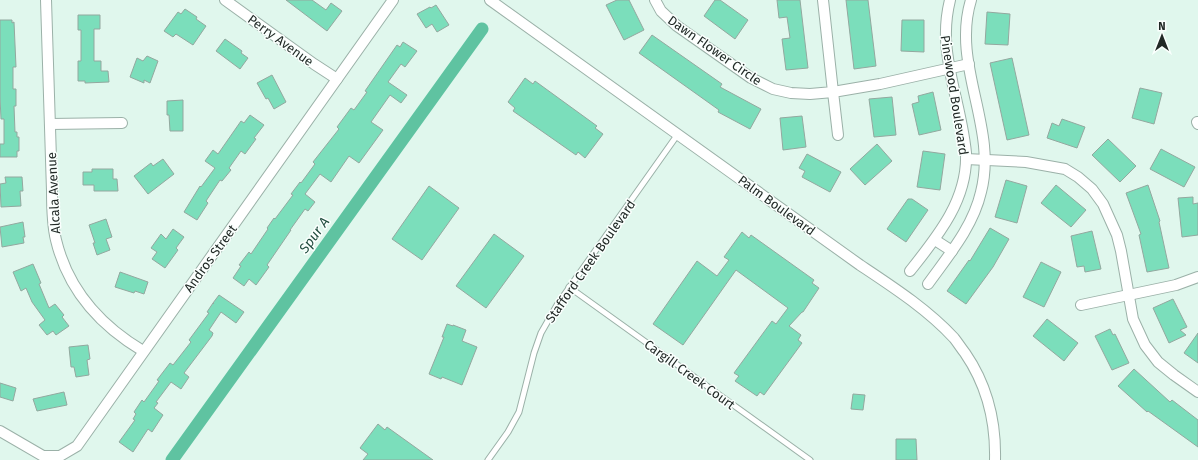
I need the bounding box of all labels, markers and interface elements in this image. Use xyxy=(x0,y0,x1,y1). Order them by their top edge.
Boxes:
street label: Perry Avenue xyxy=(245,12,316,69)
street label: Dawn Flower Circle xyxy=(665,13,764,88)
north arrow xyxy=(1142,16,1182,56)
text: N xyxy=(1158,20,1166,33)
street label: Pinewood Boulevard xyxy=(938,34,971,156)
street label: Alcala Avenue xyxy=(44,152,63,234)
street label: Palm Boulevard xyxy=(735,172,818,238)
street label: Stafford Creek Boulevard xyxy=(542,197,639,325)
water label: Spur A xyxy=(295,214,333,258)
street label: Andros Street xyxy=(181,221,240,295)
street label: Cargill Creek Court xyxy=(641,336,738,413)

